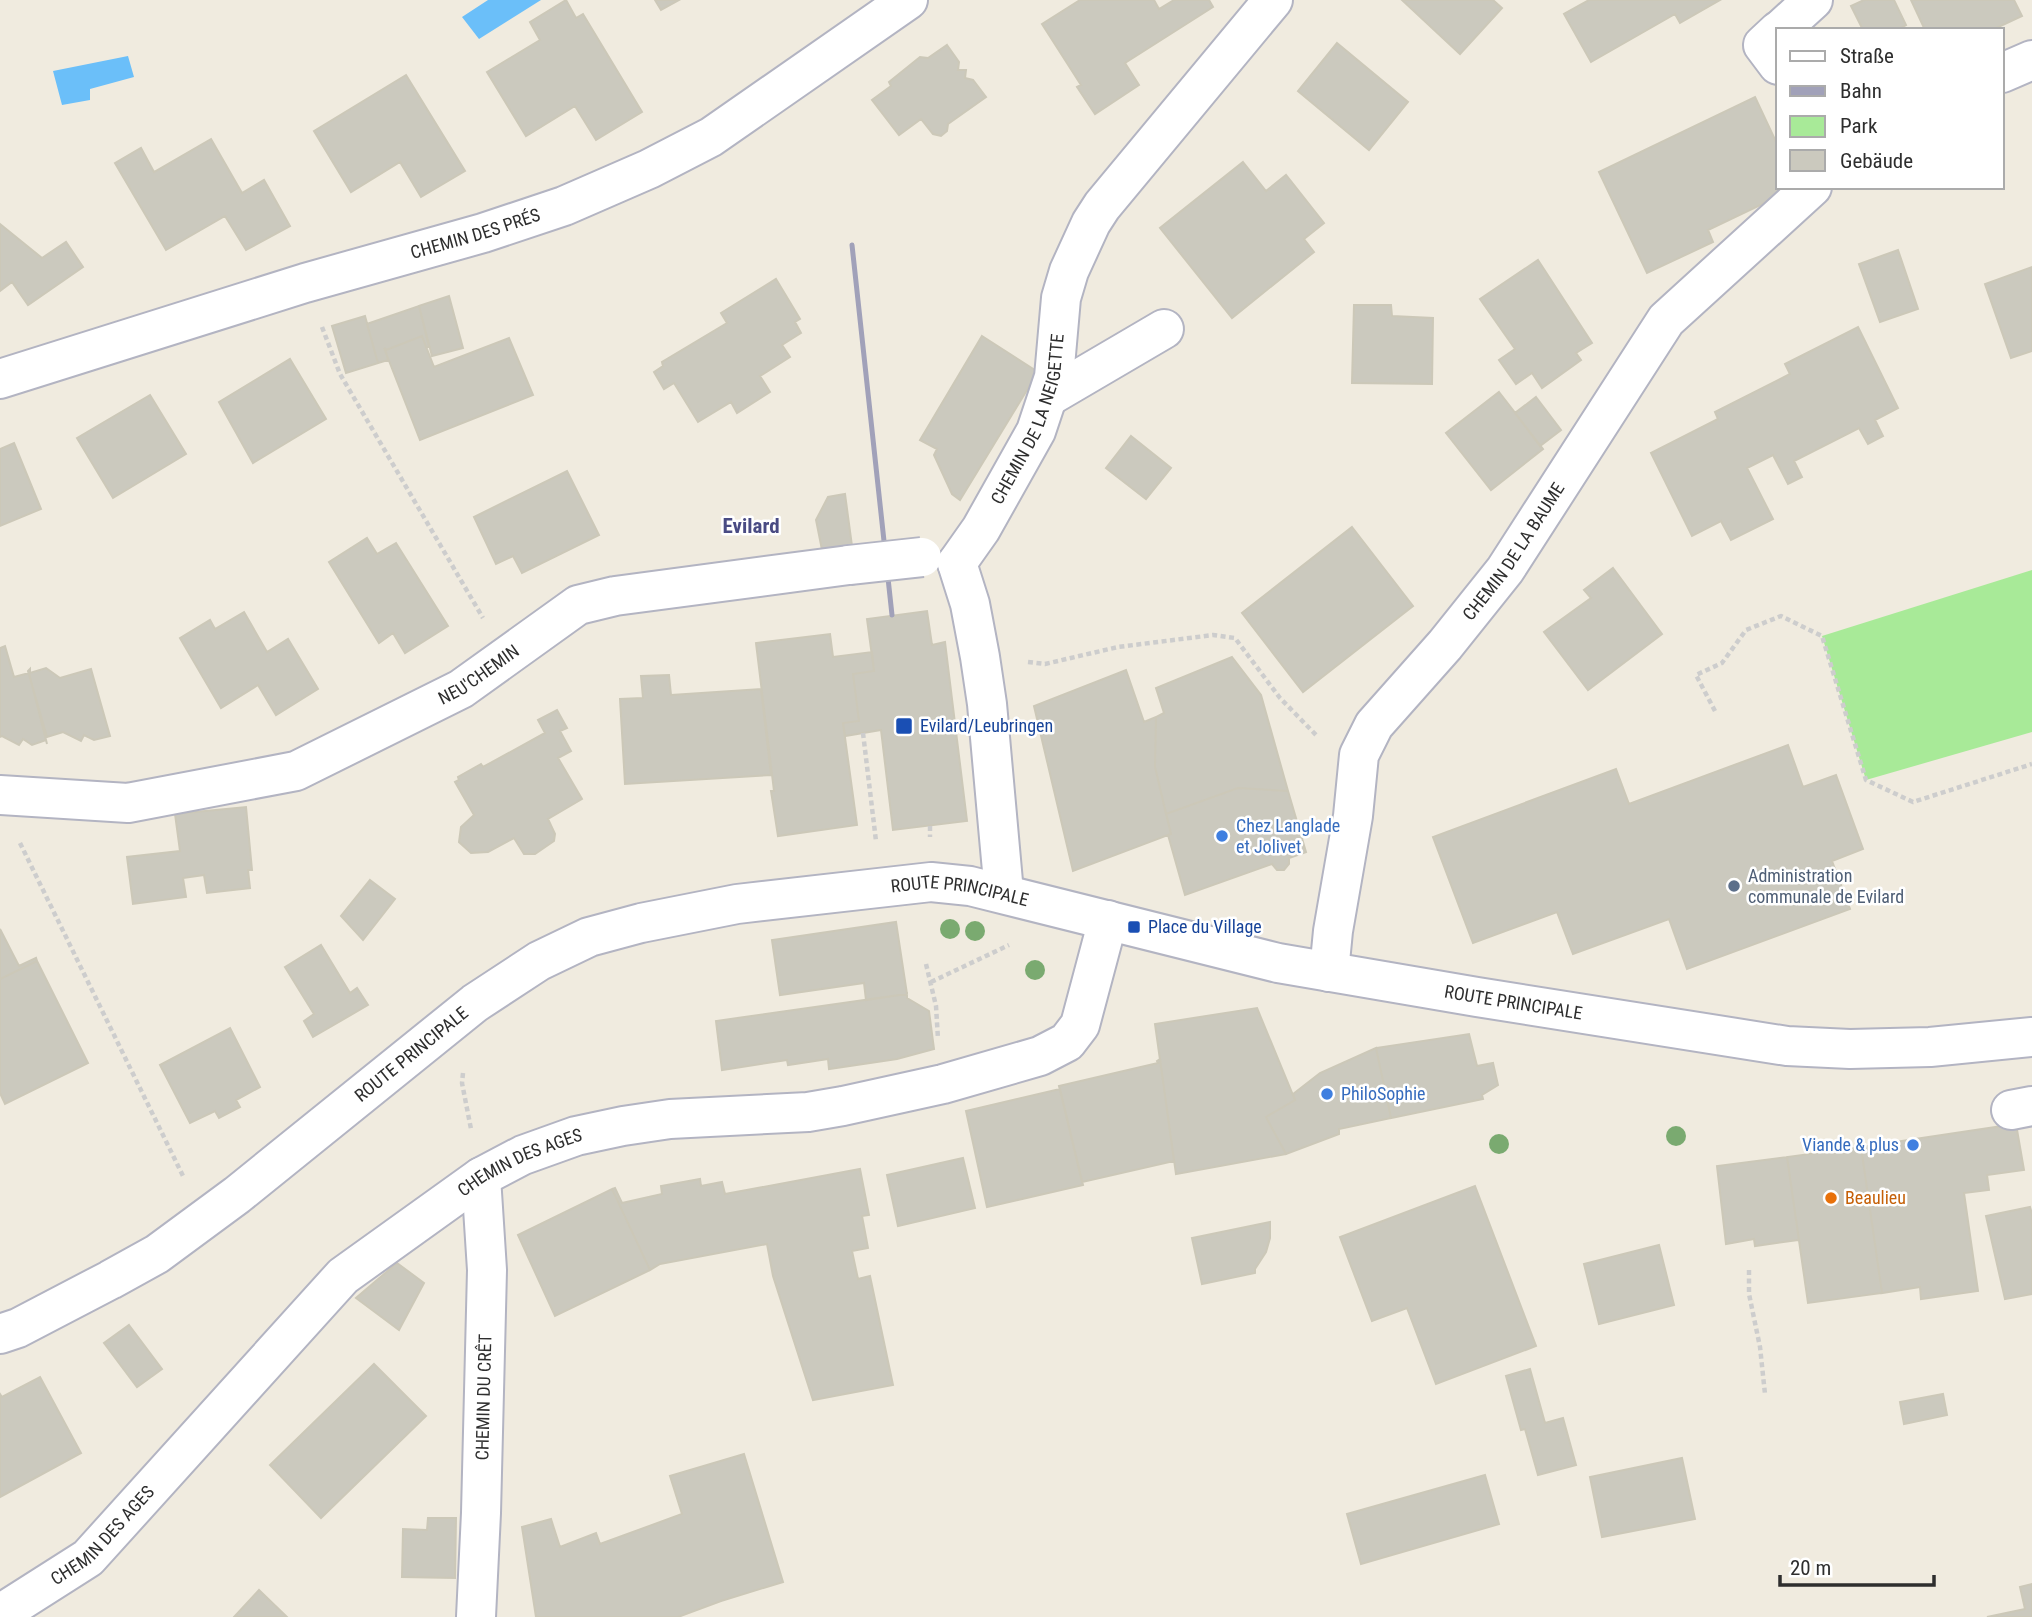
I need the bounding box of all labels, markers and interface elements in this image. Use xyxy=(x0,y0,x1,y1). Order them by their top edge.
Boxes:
legend xyxy=(1776,28,2004,189)
text: Straße xyxy=(1840,44,1894,68)
text: Bahn xyxy=(1840,79,1882,103)
text: Park xyxy=(1840,114,1878,138)
text: Gebäude xyxy=(1840,149,1913,173)
street label: CHEMIN DES PRÉS xyxy=(408,204,543,263)
street label: CHEMIN DE LA NEIGETTE xyxy=(986,333,1068,508)
street label: CHEMIN DE LA BAUME xyxy=(1458,478,1569,624)
district label: Evilard xyxy=(722,514,780,538)
street label: NEU'CHEMIN xyxy=(435,640,523,709)
place label: Evilard/Leubringen xyxy=(920,715,1053,736)
marker: Evilard/Leubringen xyxy=(894,716,914,736)
place label: Chez Langlade et Jolivet xyxy=(1236,815,1340,857)
marker: Chez Langlade et Jolivet xyxy=(1214,828,1230,844)
place label: Administration communale de Evilard xyxy=(1748,865,1904,907)
street label: ROUTE PRINCIPALE xyxy=(890,871,1031,910)
marker: Administration communale de Evilard xyxy=(1726,878,1742,894)
place label: Place du Village xyxy=(1148,916,1262,937)
marker: Place du Village xyxy=(1126,919,1142,935)
street label: ROUTE PRINCIPALE xyxy=(1443,981,1584,1024)
street label: ROUTE PRINCIPALE xyxy=(350,1002,472,1106)
place label: PhiloSophie xyxy=(1341,1083,1425,1104)
marker: PhiloSophie xyxy=(1319,1086,1335,1102)
street label: CHEMIN DES AGES xyxy=(453,1124,584,1200)
place label: Viande & plus xyxy=(1802,1134,1899,1155)
marker: Viande & plus xyxy=(1905,1137,1921,1153)
place label: Beaulieu xyxy=(1845,1187,1906,1208)
marker: Beaulieu xyxy=(1823,1190,1839,1206)
street label: CHEMIN DU CRÊT xyxy=(471,1334,495,1461)
street label: CHEMIN DES AGES xyxy=(47,1481,158,1589)
scale bar xyxy=(1780,1544,1934,1588)
text: 20 m xyxy=(1790,1556,1831,1580)

